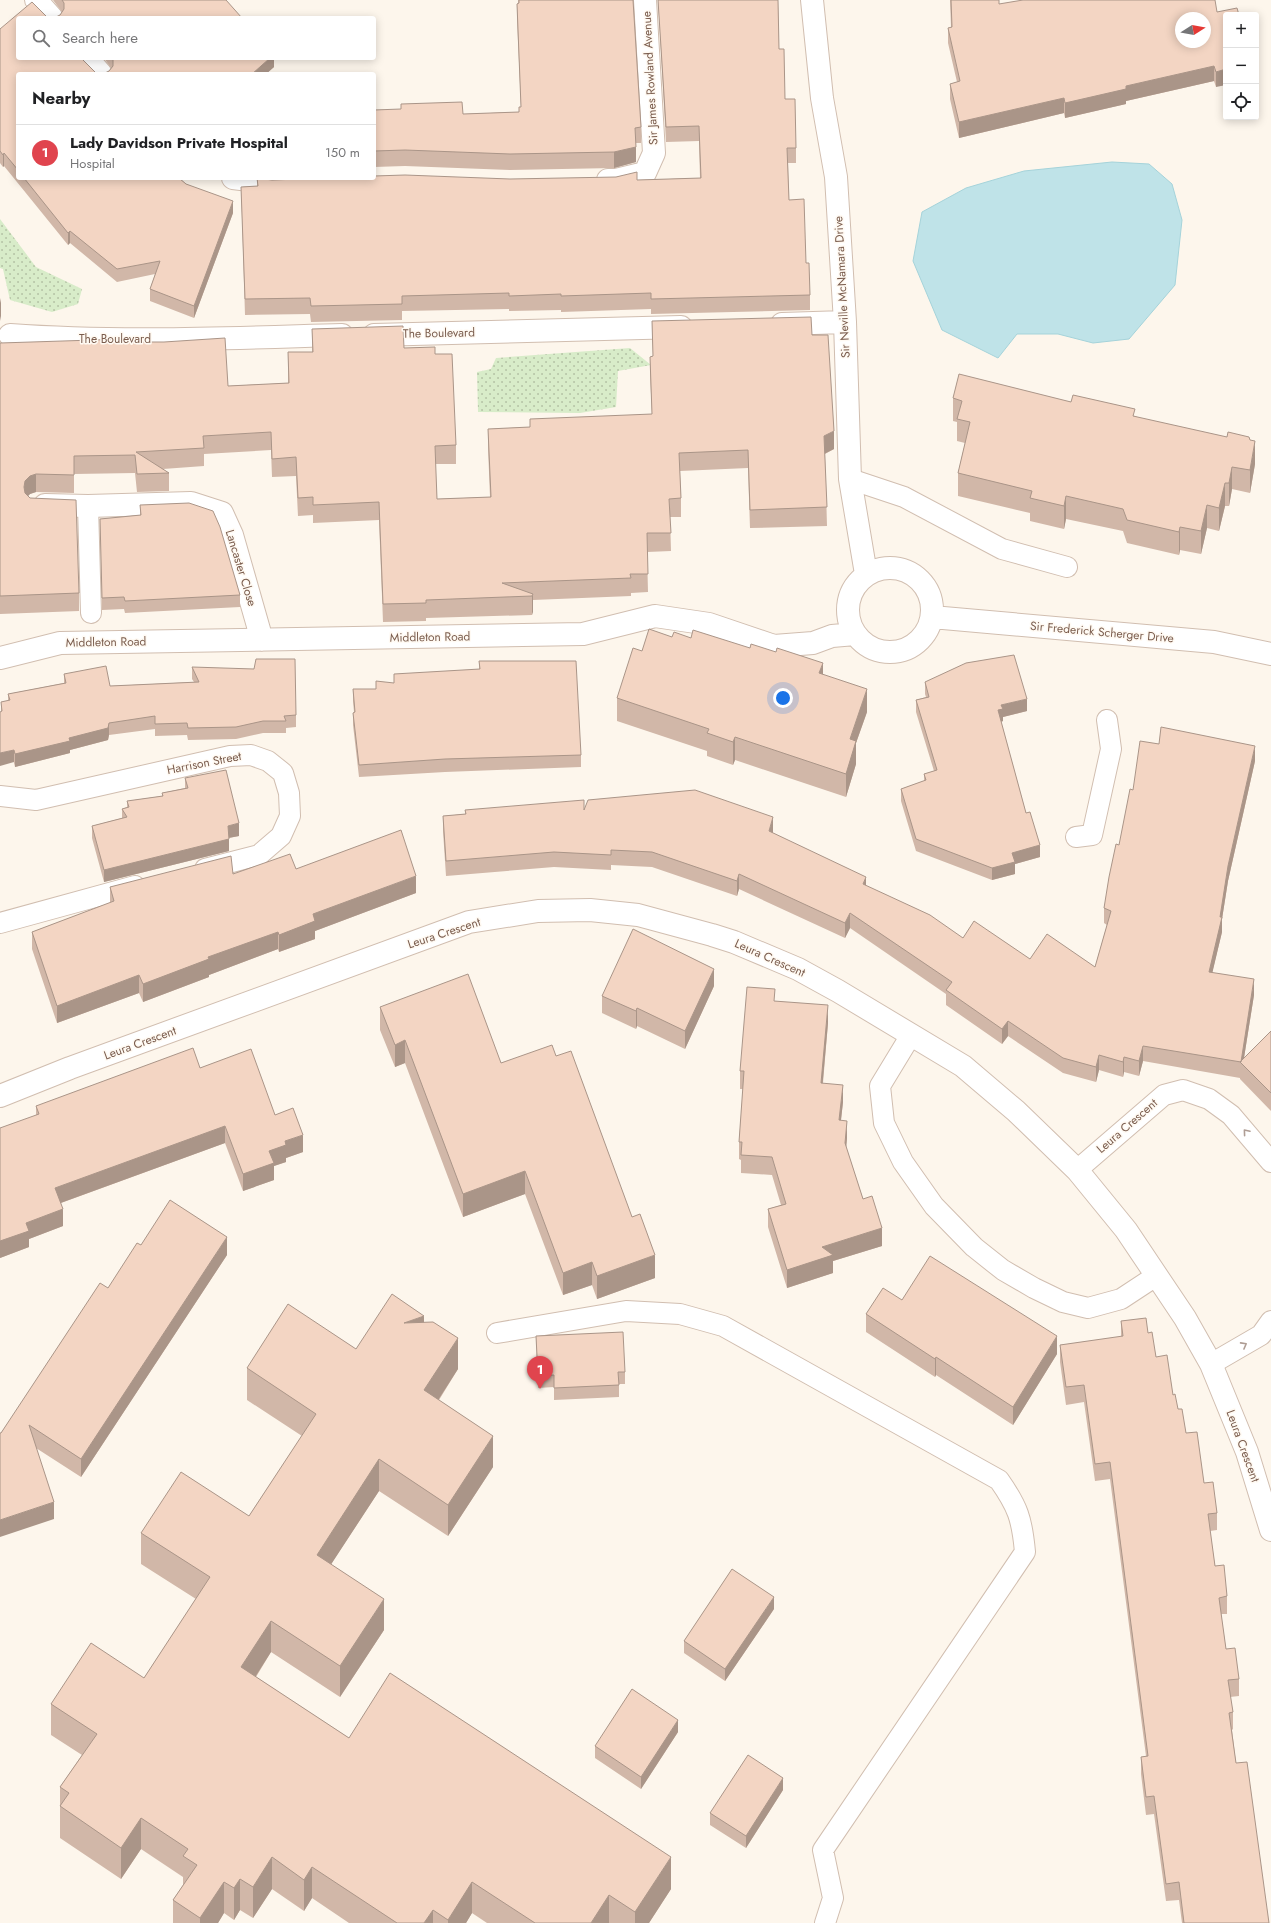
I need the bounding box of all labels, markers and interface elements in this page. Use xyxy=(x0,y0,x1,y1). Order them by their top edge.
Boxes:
street label: Sir James Rowland Avenue xyxy=(638,11,662,145)
north arrow xyxy=(1175,12,1211,48)
map controls xyxy=(1223,12,1259,120)
button: + xyxy=(1223,12,1259,48)
search box xyxy=(16,16,376,60)
icon: search xyxy=(30,27,52,49)
text: Search here xyxy=(62,27,138,49)
button: − xyxy=(1223,48,1259,84)
button: locate xyxy=(1223,84,1259,120)
text: Nearby xyxy=(32,86,90,110)
text: Lady Davidson Private Hospital xyxy=(70,132,288,154)
text: 1 xyxy=(42,143,48,162)
text: 150 m xyxy=(325,143,360,162)
text: Hospital xyxy=(70,154,115,173)
street label: Sir Neville McNamara Drive xyxy=(829,216,855,358)
street label: The Boulevard xyxy=(403,323,475,343)
street label: The Boulevard xyxy=(79,330,151,348)
street label: Lancaster Close xyxy=(221,528,261,608)
street label: Sir Frederick Scherger Drive xyxy=(1029,617,1175,647)
street label: Middleton Road xyxy=(390,627,470,647)
street label: Middleton Road xyxy=(66,632,146,652)
your location xyxy=(773,688,793,708)
street label: Harrison Street xyxy=(165,747,243,779)
street label: Leura Crescent xyxy=(405,913,483,953)
street label: Leura Crescent xyxy=(732,934,808,982)
street label: Leura Crescent xyxy=(101,1022,179,1064)
street label: Leura Crescent xyxy=(1093,1094,1162,1158)
one-way arrow xyxy=(1244,1130,1251,1137)
one-way arrow xyxy=(1240,1343,1247,1350)
pin: 1 xyxy=(527,1356,553,1389)
street label: Leura Crescent xyxy=(1222,1407,1264,1485)

